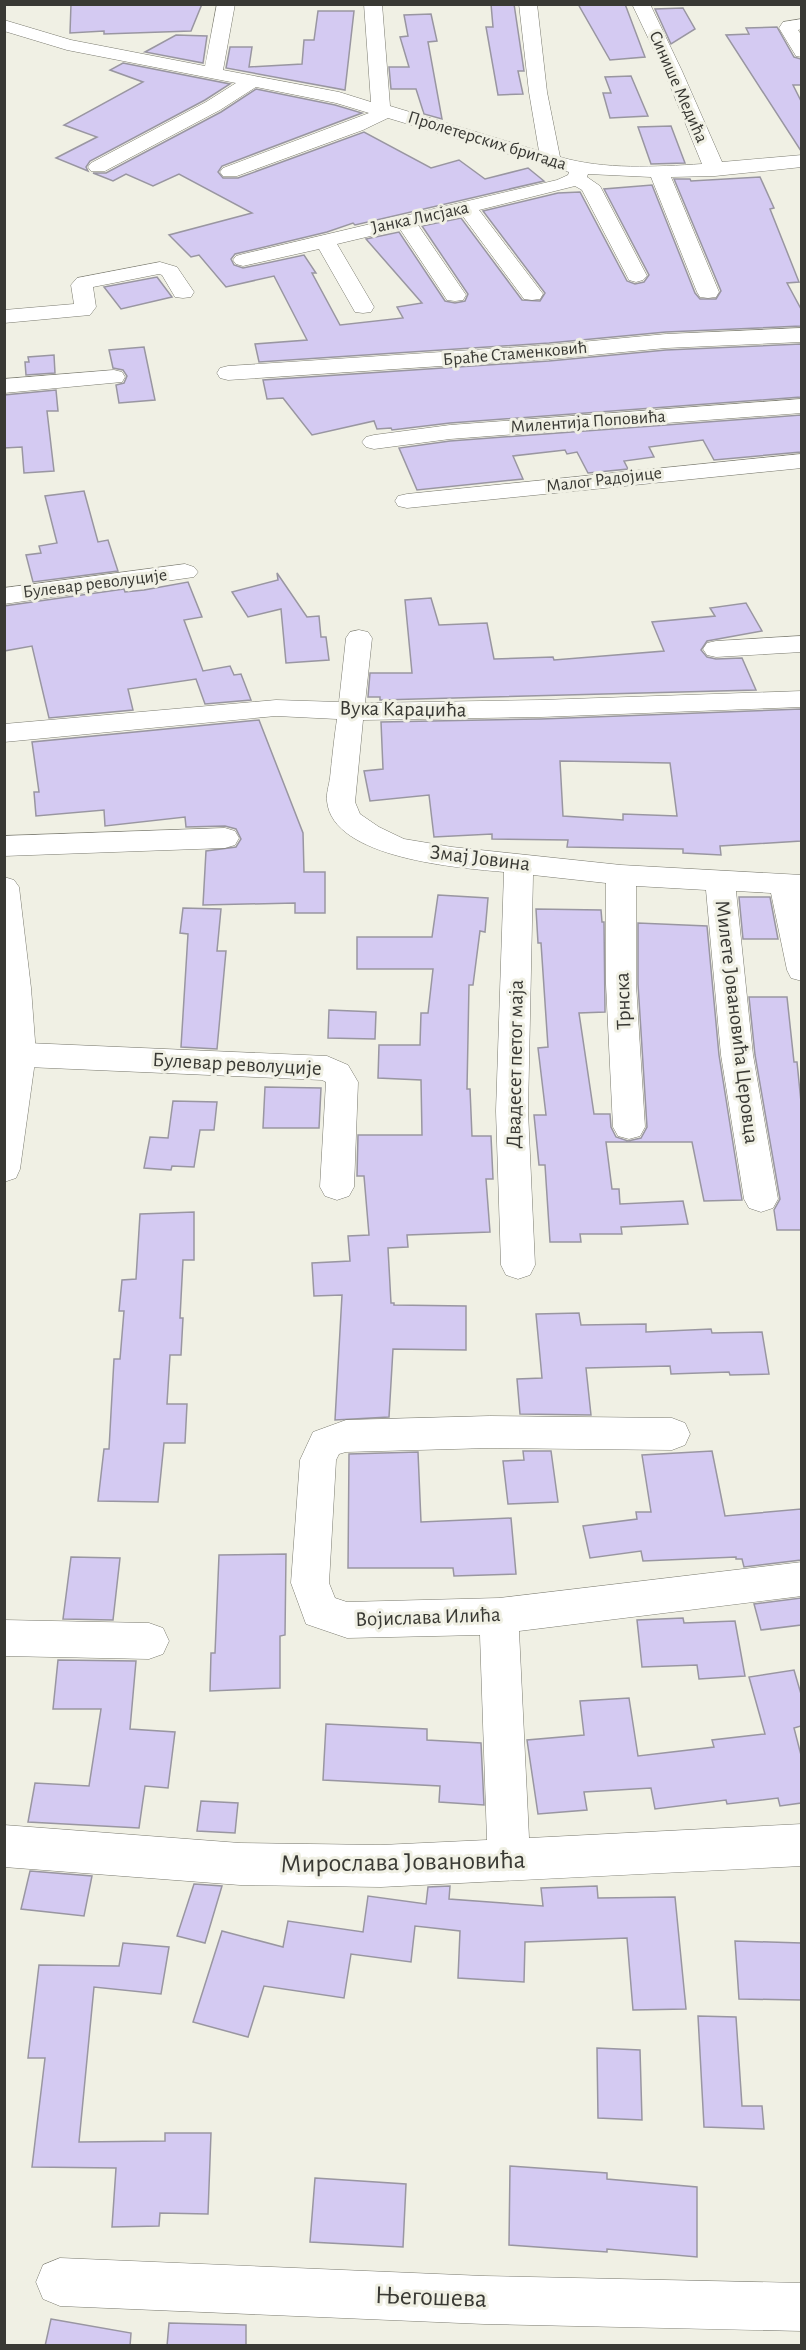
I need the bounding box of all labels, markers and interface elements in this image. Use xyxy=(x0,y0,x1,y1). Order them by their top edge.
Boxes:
street label: Синише Медића xyxy=(645,28,711,146)
street label: Пролетерских бригада xyxy=(406,107,569,174)
street label: Јанка Лисјака xyxy=(370,199,470,237)
street label: Браће Стаменковић xyxy=(442,339,588,369)
street label: Милентија Поповића xyxy=(510,408,666,436)
street label: Малог Радојице xyxy=(545,464,663,496)
street label: Булевар револуције xyxy=(22,566,168,602)
street label: Вука Караџића xyxy=(339,697,467,721)
street label: Змај Јовина xyxy=(429,841,532,875)
street label: Милете Јовановића Церовца xyxy=(712,899,762,1145)
street label: Трнска xyxy=(611,972,634,1030)
street label: Двадесет петог маја xyxy=(503,979,527,1148)
street label: Булевар револуције xyxy=(152,1049,322,1079)
street label: Војислава Илића xyxy=(355,1604,501,1630)
street label: Мирослава Јовановића xyxy=(280,1847,526,1877)
street label: Његошева xyxy=(375,2282,487,2312)

